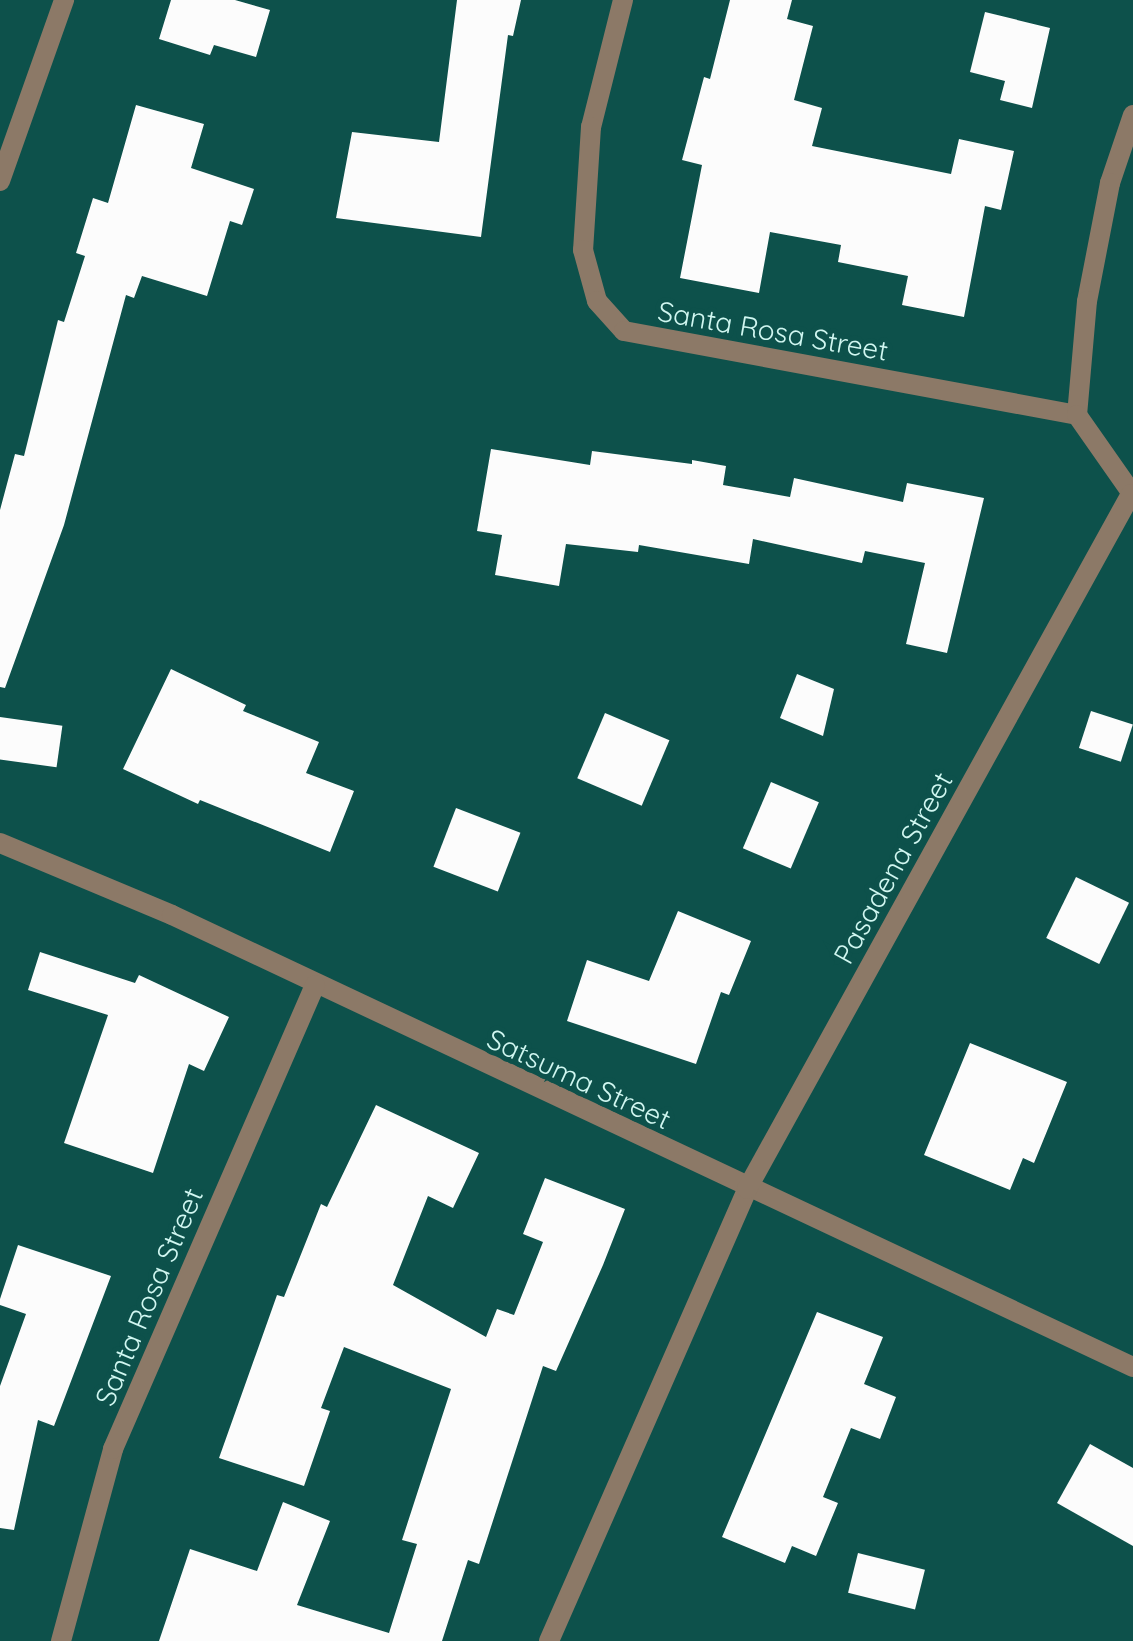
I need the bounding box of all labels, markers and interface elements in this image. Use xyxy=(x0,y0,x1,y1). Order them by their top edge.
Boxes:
street label: Santa Rosa Street xyxy=(655,294,891,368)
street label: Pasadena Street xyxy=(826,766,960,970)
street label: Satsuma Street xyxy=(482,1022,676,1136)
street label: Santa Rosa Street xyxy=(88,1183,210,1411)

